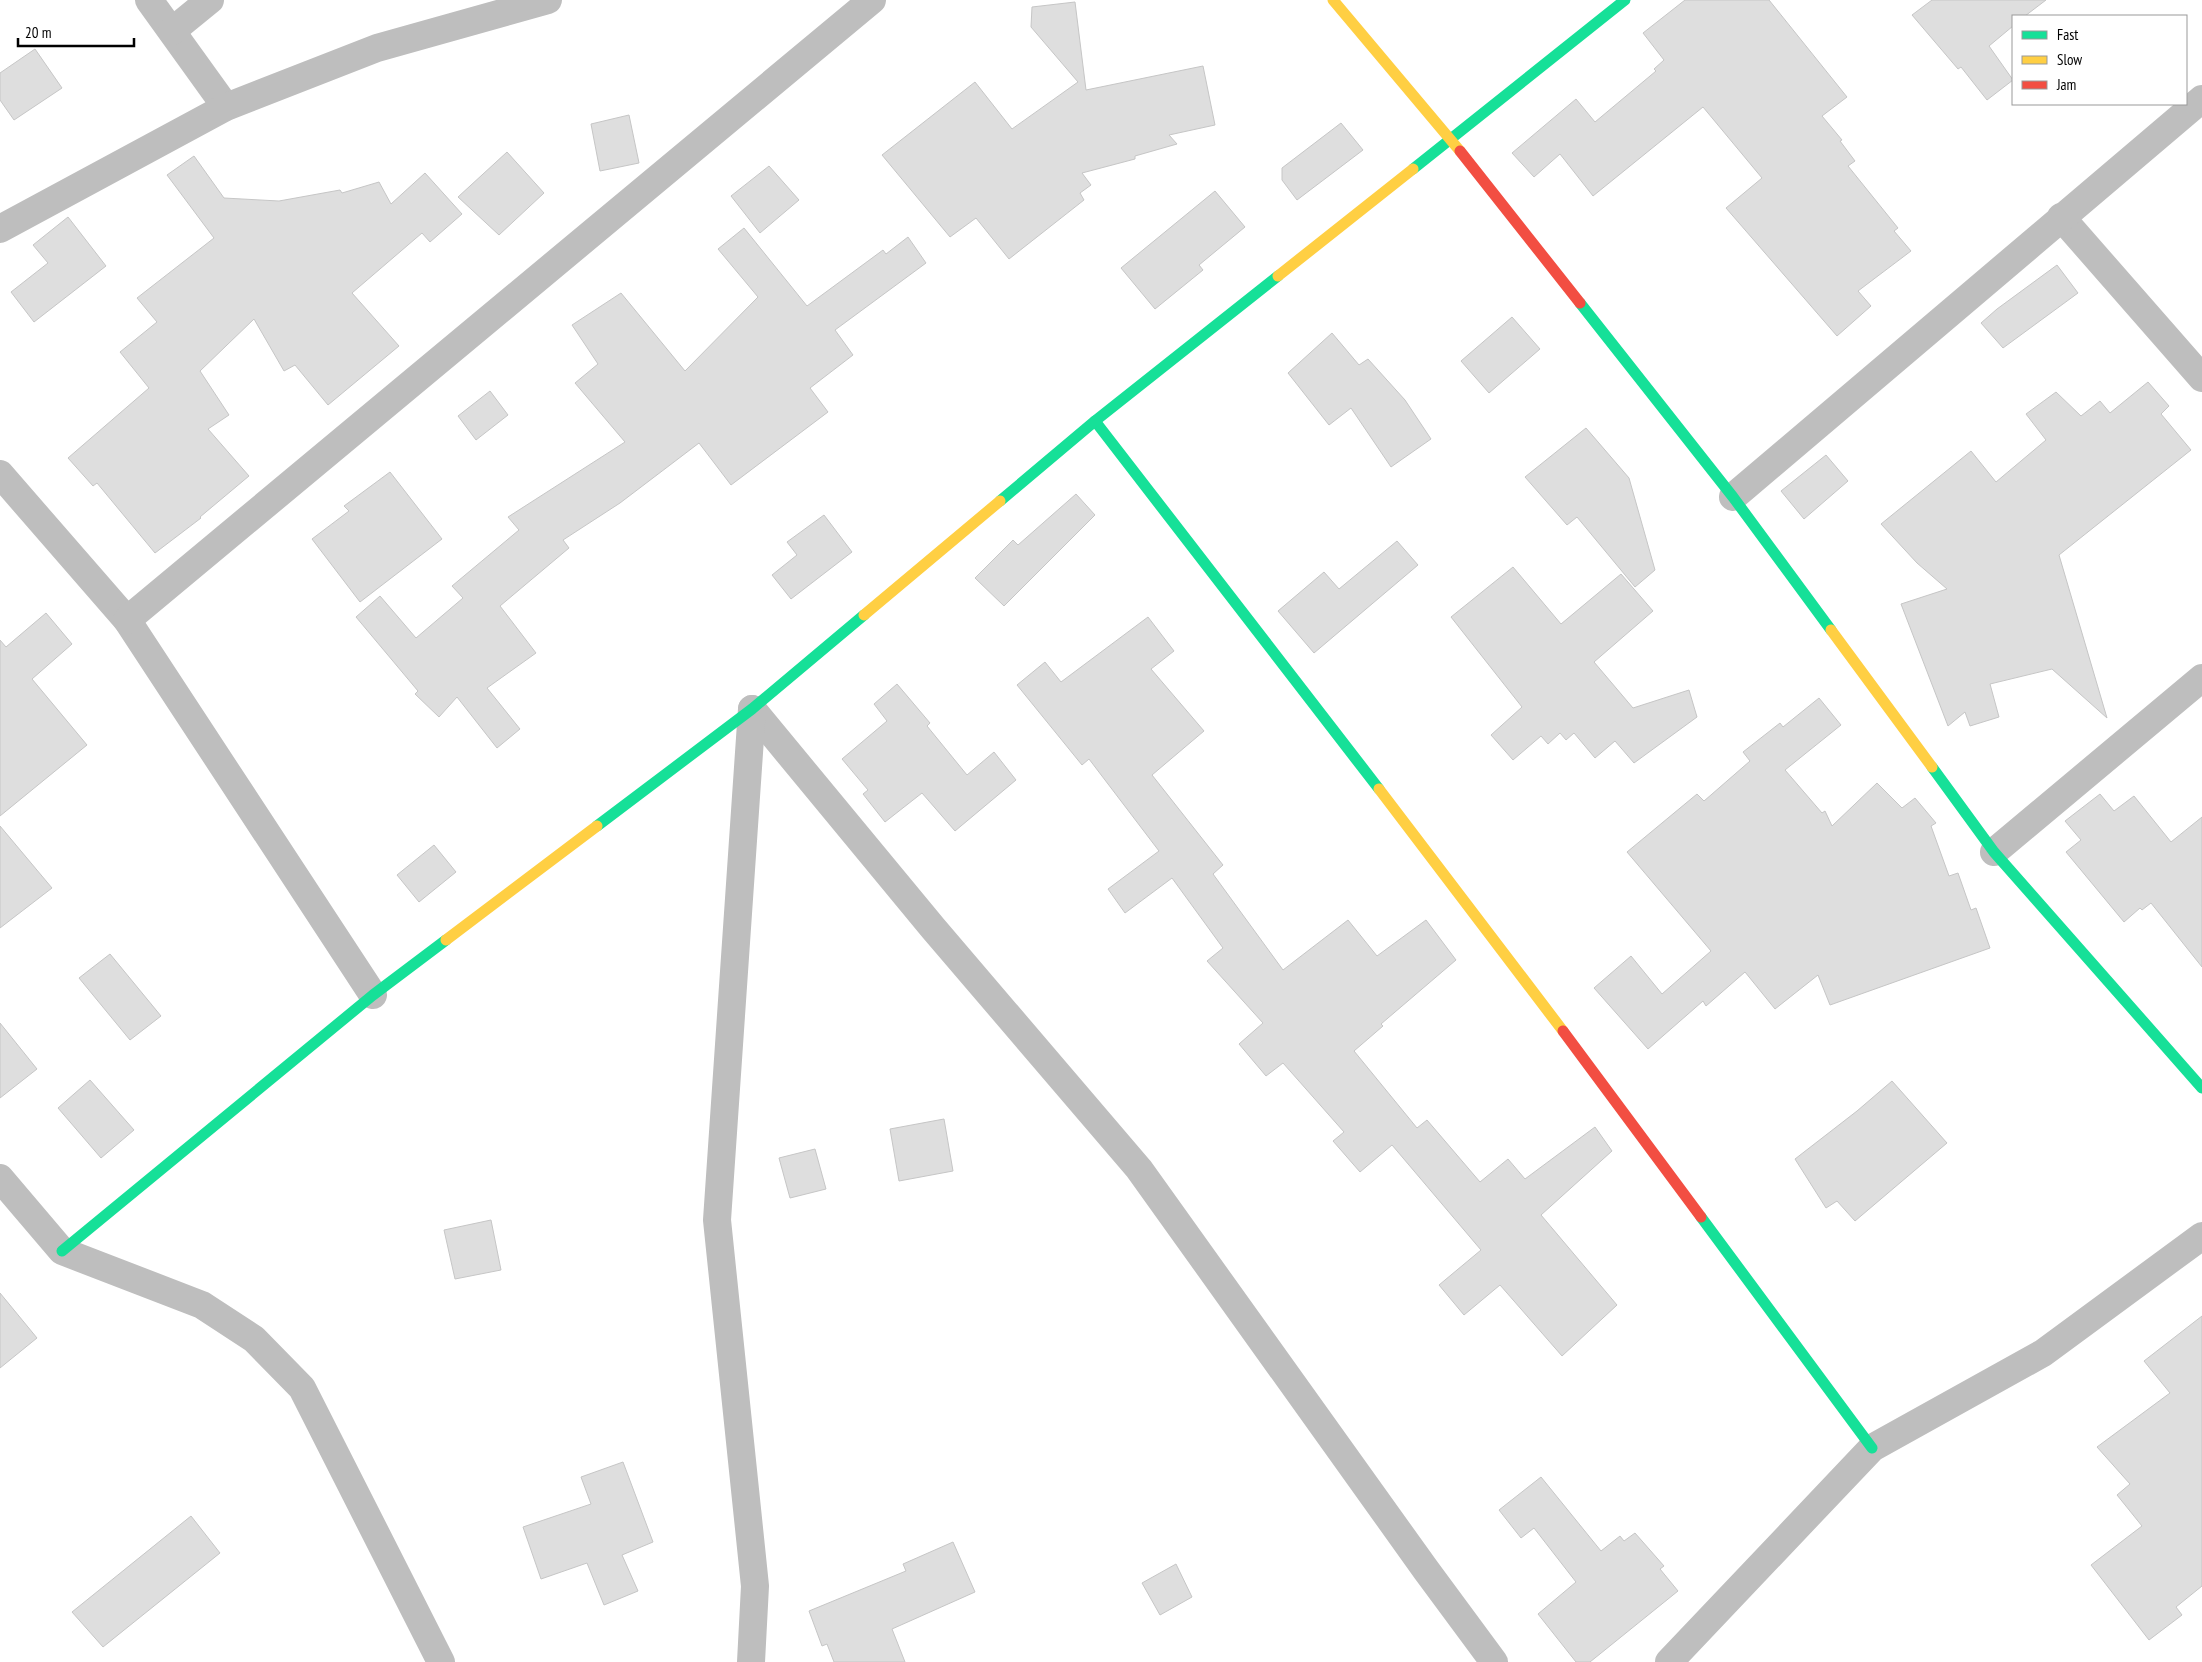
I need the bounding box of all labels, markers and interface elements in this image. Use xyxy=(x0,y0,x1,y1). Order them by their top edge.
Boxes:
scale bar xyxy=(18,15,134,47)
legend xyxy=(2012,15,2187,105)
text: 20 m xyxy=(25,23,51,42)
text: Fast xyxy=(2057,25,2078,44)
text: Slow xyxy=(2057,50,2082,69)
text: Jam xyxy=(2056,75,2076,94)

